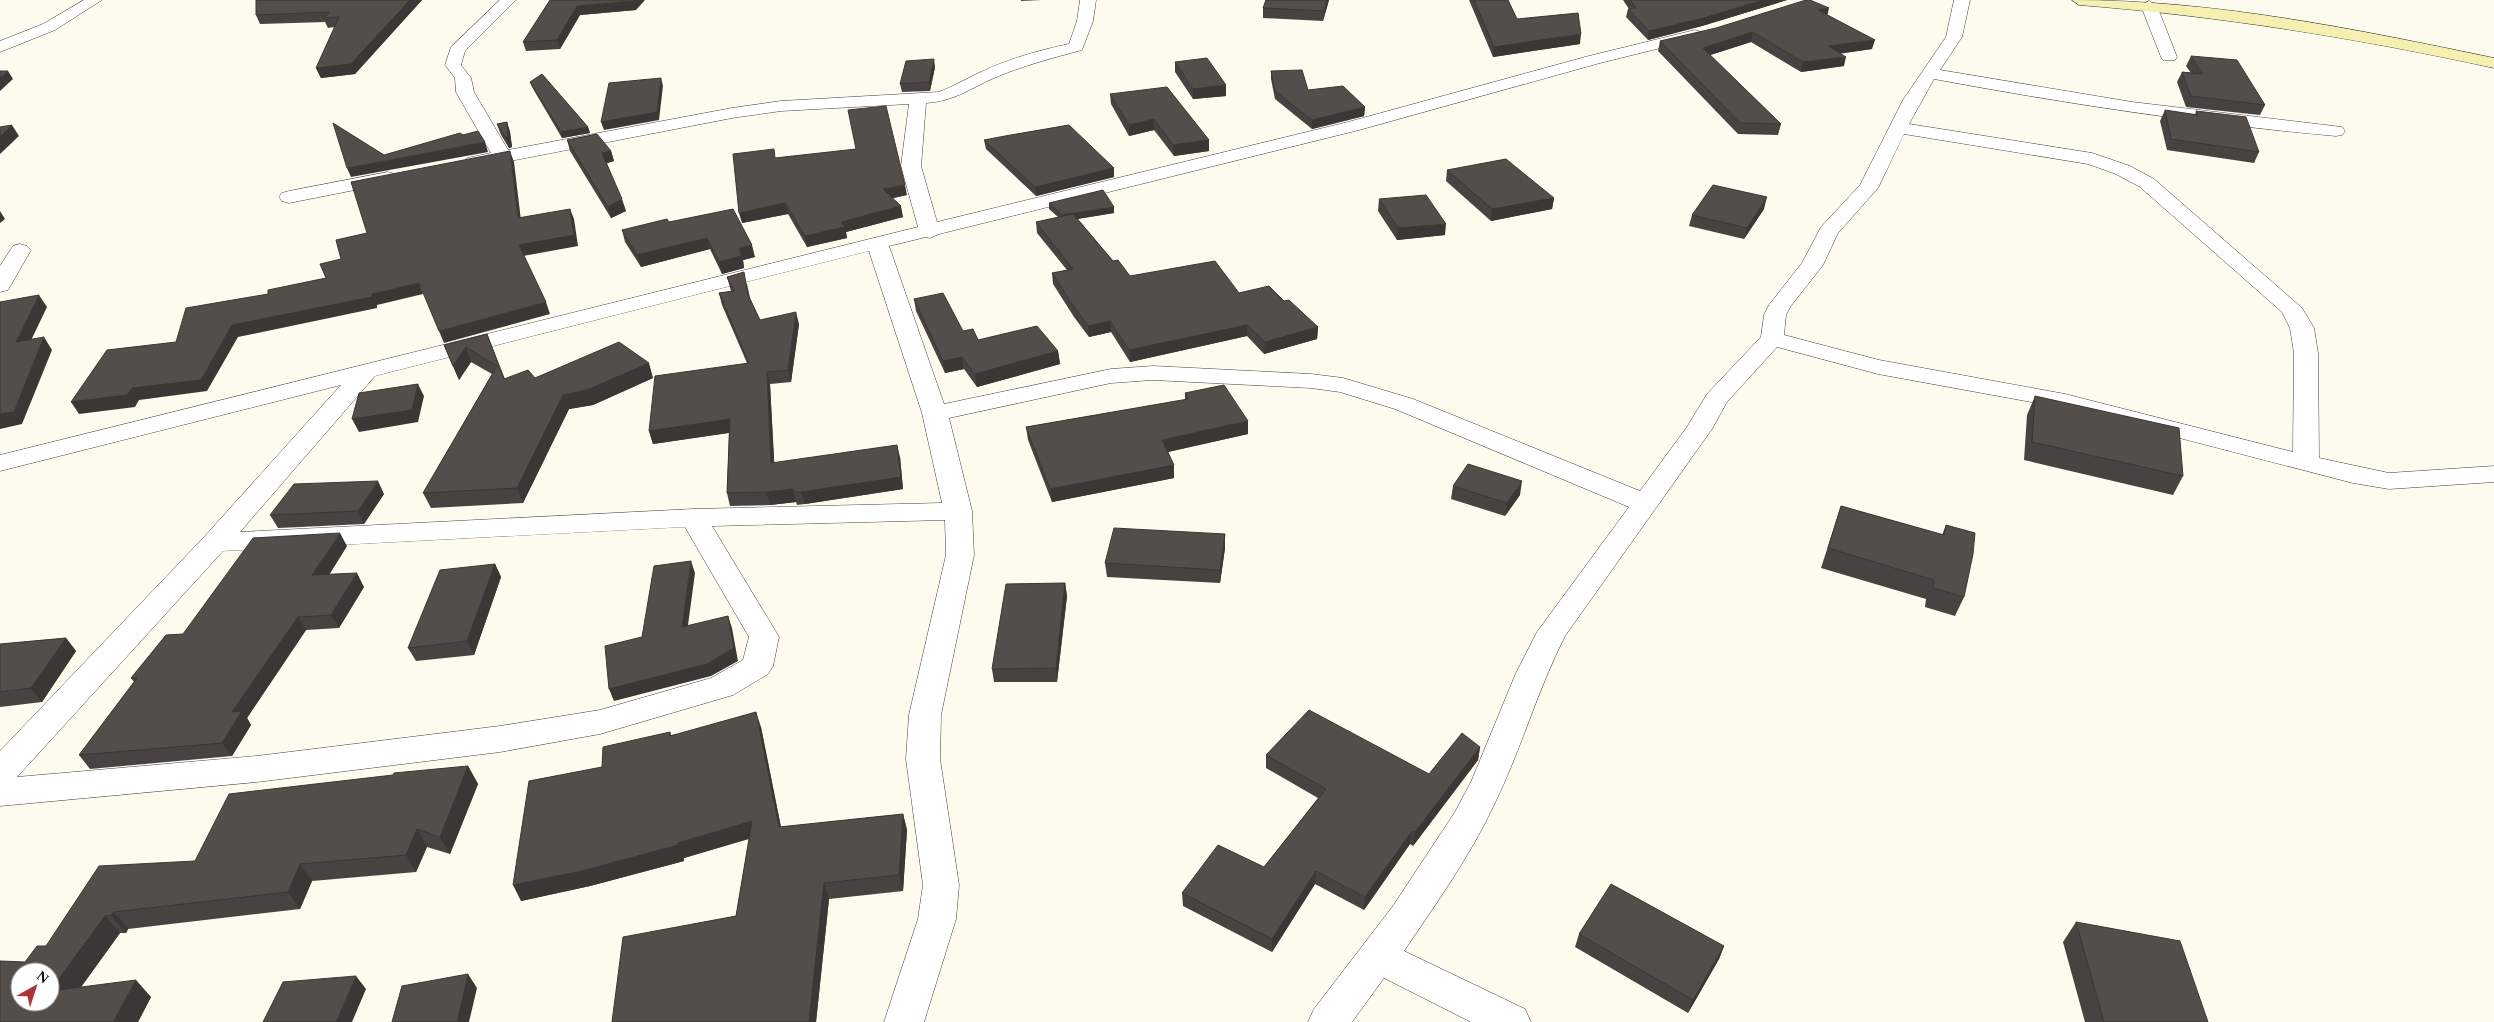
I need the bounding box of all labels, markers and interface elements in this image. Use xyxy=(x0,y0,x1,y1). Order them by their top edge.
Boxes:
north arrow xyxy=(10,962,60,1012)
text: N xyxy=(32,966,54,989)

